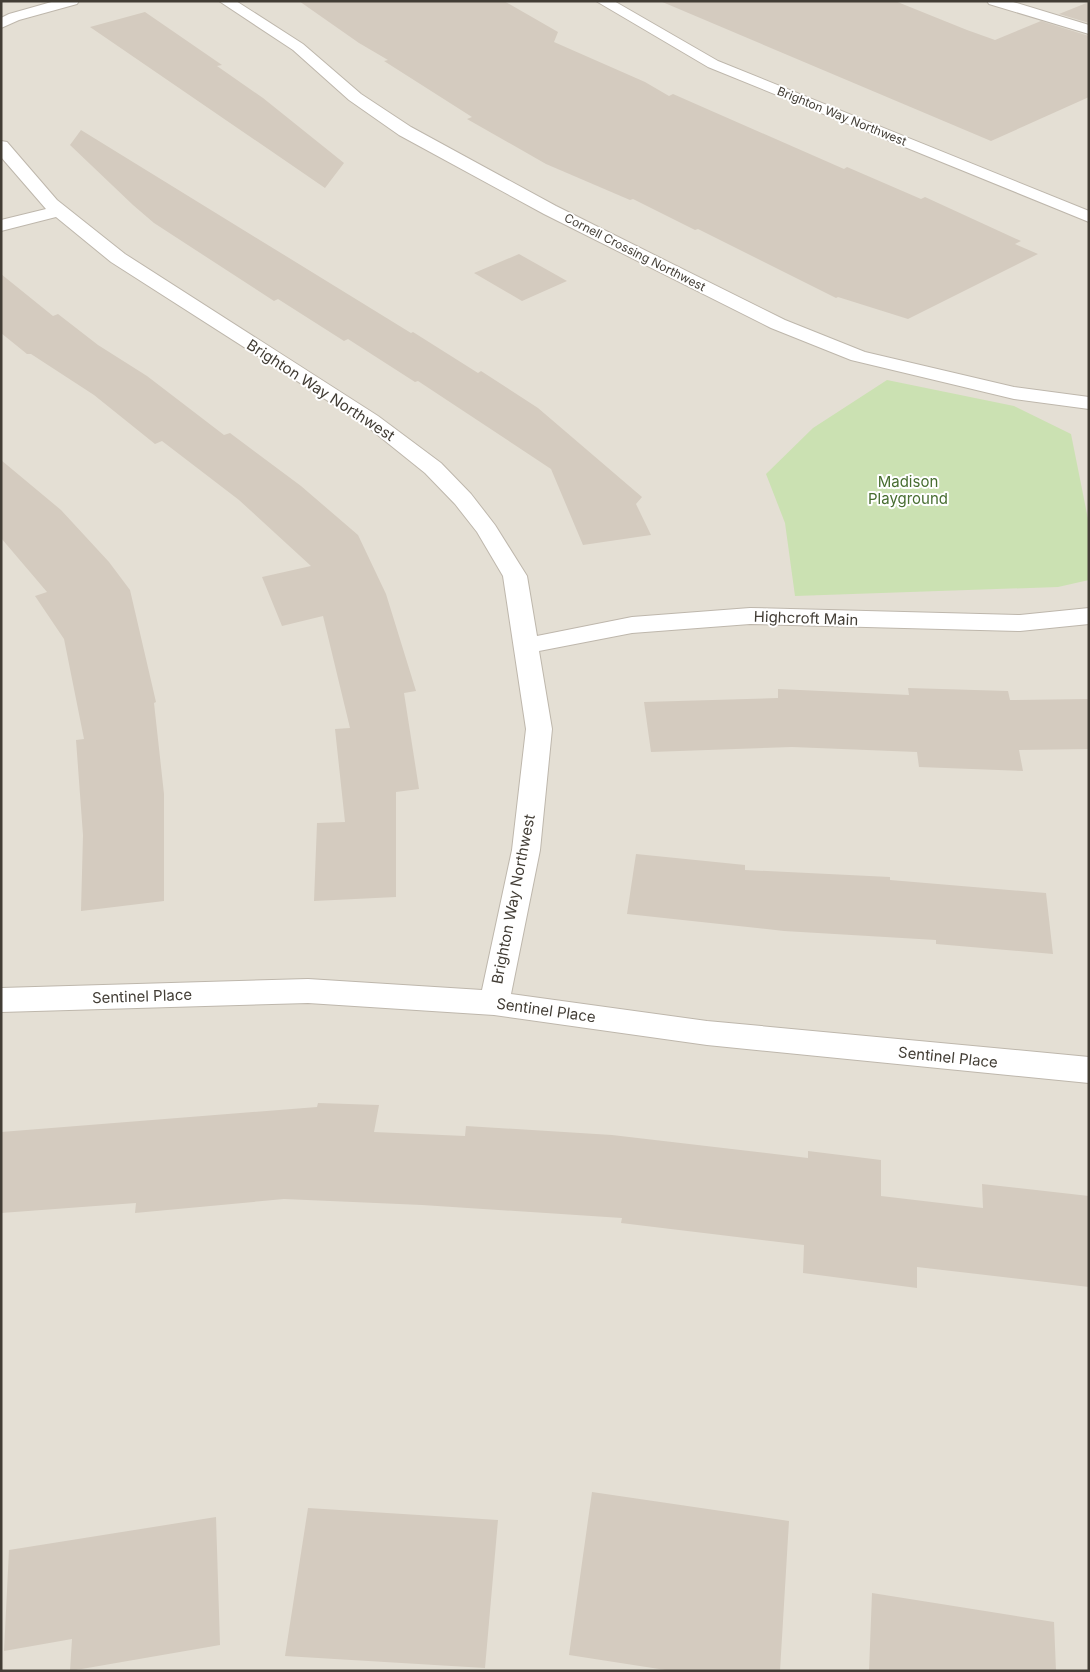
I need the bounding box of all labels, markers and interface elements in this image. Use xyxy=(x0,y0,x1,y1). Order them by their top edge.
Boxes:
street label: Brighton Way Northwest xyxy=(775,83,909,149)
street label: Cornell Crossing Northwest xyxy=(562,210,708,294)
street label: Brighton Way Northwest xyxy=(243,335,399,445)
park label: Madison Playground xyxy=(868,472,948,508)
street label: Highcroft Main xyxy=(753,607,859,629)
street label: Brighton Way Northwest xyxy=(487,812,539,986)
street label: Sentinel Place xyxy=(92,985,192,1007)
street label: Sentinel Place xyxy=(495,994,597,1026)
street label: Sentinel Place xyxy=(897,1042,999,1072)

